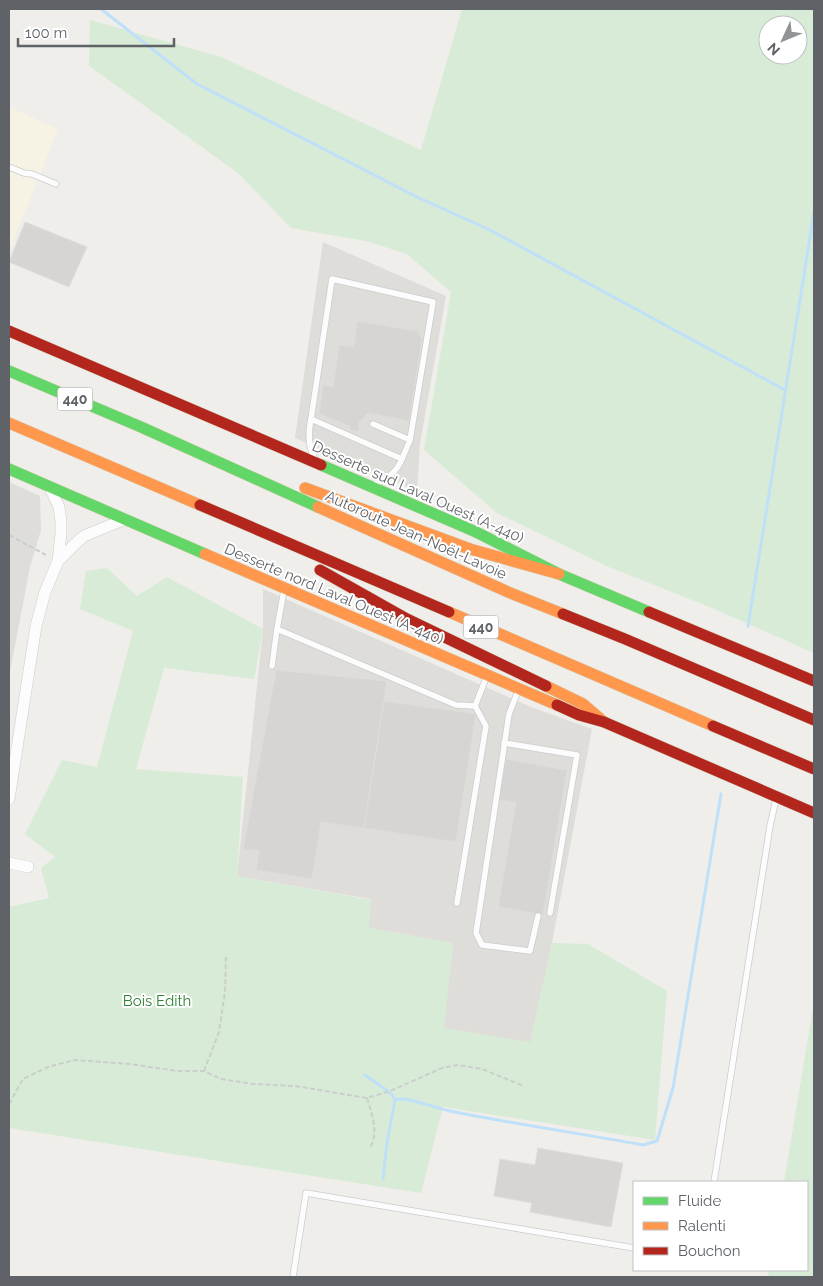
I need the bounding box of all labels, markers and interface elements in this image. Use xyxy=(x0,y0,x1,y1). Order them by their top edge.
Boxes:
scale bar xyxy=(18,15,174,47)
north arrow xyxy=(758,15,808,65)
text: 100 m xyxy=(25,24,67,42)
text: N xyxy=(764,40,783,58)
road number: 440 xyxy=(58,388,92,410)
street label: Desserte sud Laval Ouest (A-440) xyxy=(309,437,527,547)
street label: Autoroute Jean-Noël-Lavoie xyxy=(323,487,510,583)
street label: Desserte nord Laval Ouest (A-440) xyxy=(222,540,446,648)
road number: 440 xyxy=(464,616,498,638)
park label: Bois Edith xyxy=(123,992,191,1010)
legend xyxy=(633,1181,808,1271)
text: Fluide xyxy=(678,1192,721,1210)
text: Ralenti xyxy=(678,1217,726,1235)
text: Bouchon xyxy=(678,1242,740,1260)

